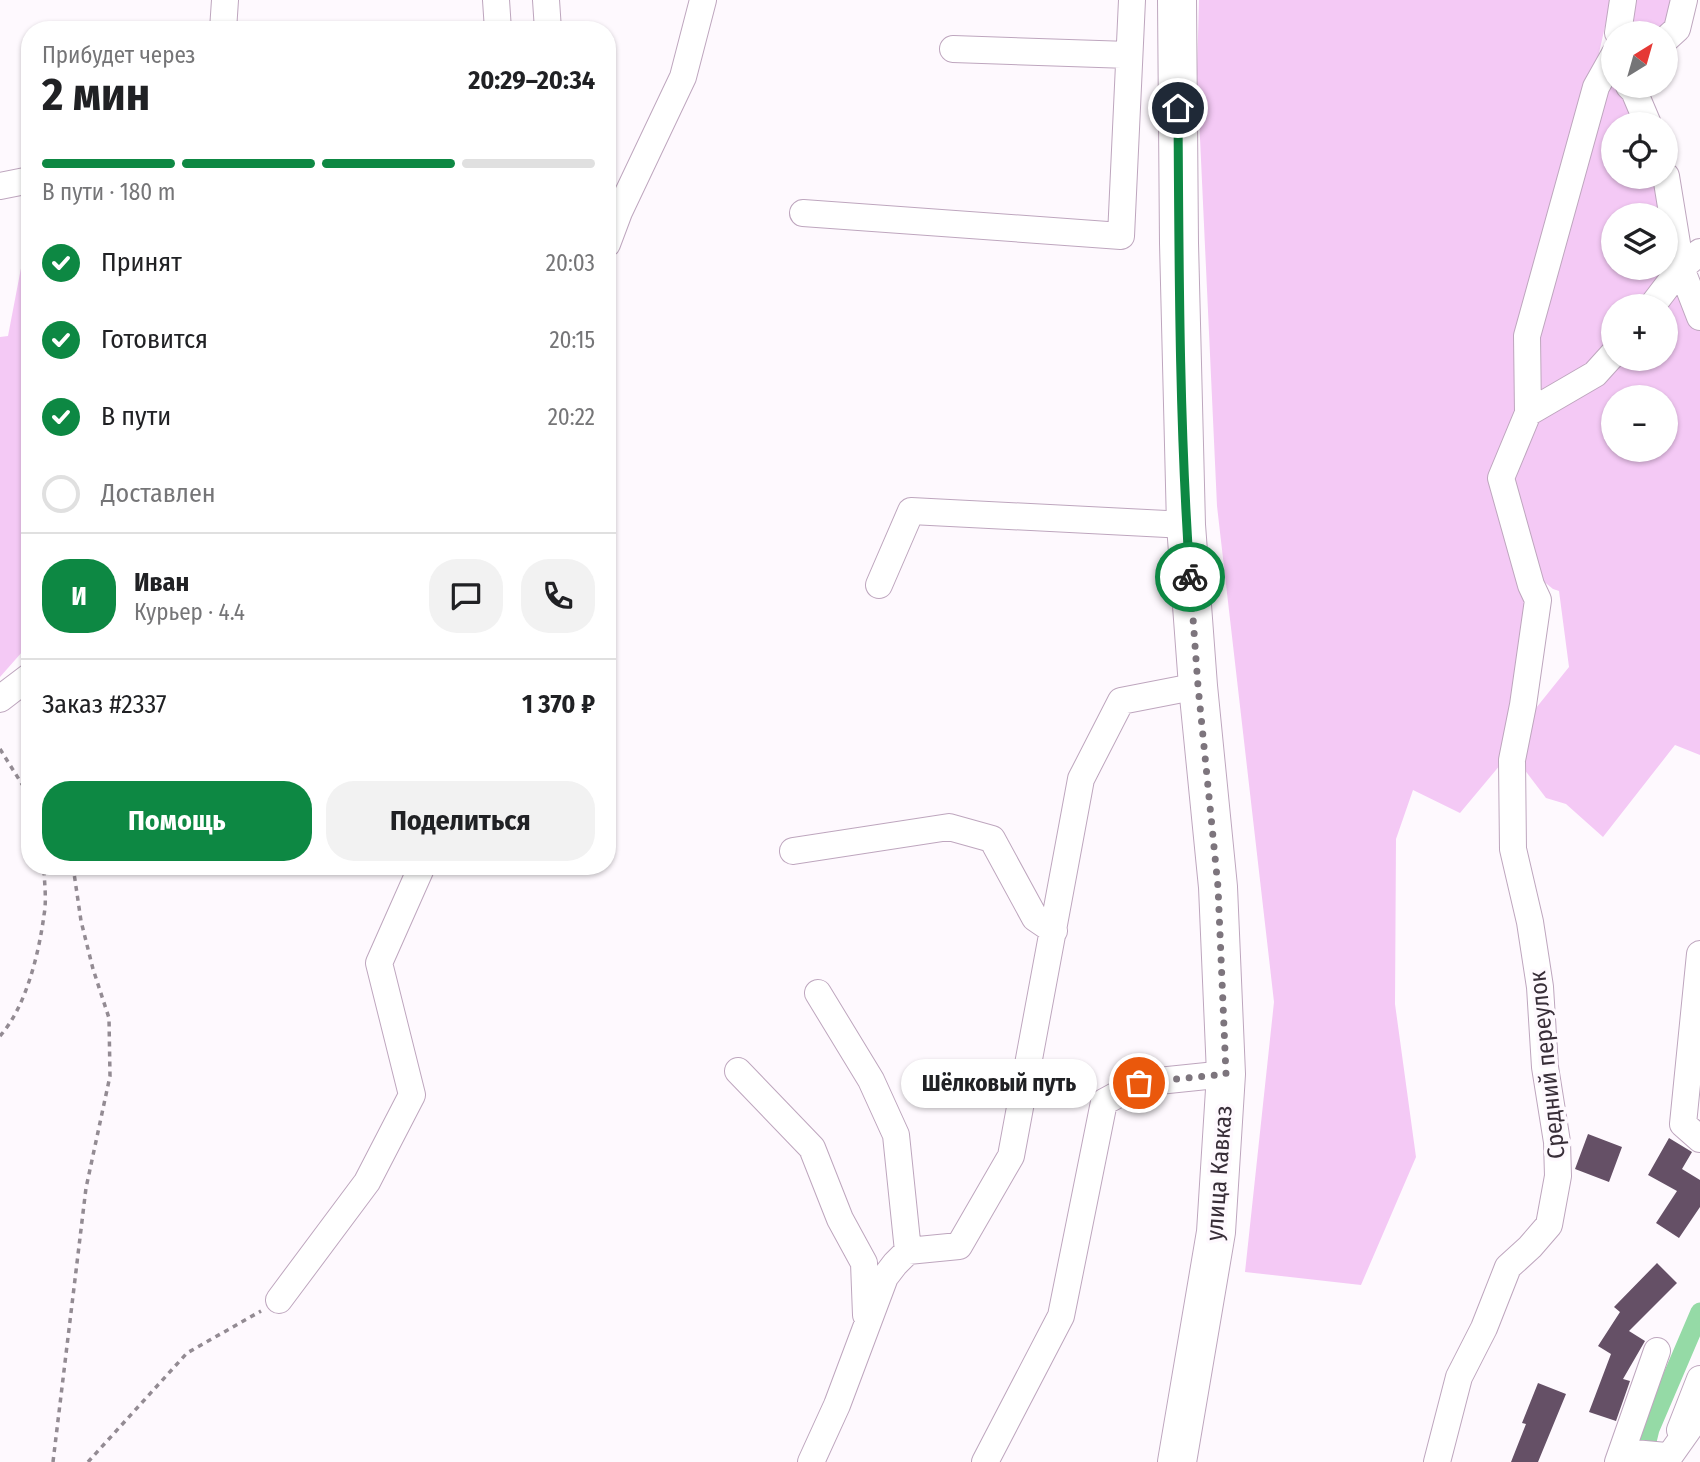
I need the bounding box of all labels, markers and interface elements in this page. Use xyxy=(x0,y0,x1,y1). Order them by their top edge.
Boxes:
north arrow xyxy=(1601,21,1678,98)
map controls xyxy=(1601,21,1678,462)
text: Прибудет через xyxy=(42,41,195,69)
text: 20:29–20:34 xyxy=(468,65,595,96)
text: 2 мин xyxy=(42,67,150,122)
pin xyxy=(1148,78,1208,138)
icon: home xyxy=(1159,89,1197,127)
button: locate xyxy=(1601,112,1678,189)
text: В пути · 180 m xyxy=(42,178,175,206)
button: layers xyxy=(1601,203,1678,280)
icon: check xyxy=(42,244,80,282)
text: Принят xyxy=(101,247,182,278)
text: 20:03 xyxy=(546,249,595,277)
button: + xyxy=(1601,294,1678,371)
icon: check xyxy=(42,321,80,359)
text: Готовится xyxy=(101,324,208,355)
text: 20:15 xyxy=(549,326,595,354)
button: − xyxy=(1601,385,1678,462)
icon: check xyxy=(42,398,80,436)
text: В пути xyxy=(101,401,171,432)
text: 20:22 xyxy=(548,403,595,431)
text: Доставлен xyxy=(101,478,216,509)
courier xyxy=(1155,542,1225,612)
icon: bike xyxy=(1171,558,1209,596)
button: chat xyxy=(429,559,503,633)
button: phone xyxy=(521,559,595,633)
text: Иван xyxy=(134,567,189,598)
text: И xyxy=(71,581,87,612)
text: Курьер · 4.4 xyxy=(134,598,245,626)
text: Заказ #2337 xyxy=(42,689,167,720)
text: 1 370 ₽ xyxy=(522,689,595,720)
button: Помощь xyxy=(42,781,312,861)
button: Поделиться xyxy=(326,781,595,861)
street label: Средний переулок xyxy=(1523,969,1571,1160)
pin xyxy=(1109,1053,1169,1113)
callout: Шёлковый путь xyxy=(901,1058,1097,1108)
icon: bag xyxy=(1120,1064,1158,1102)
text: Шёлковый путь xyxy=(922,1069,1076,1097)
street label: улица Кавказ xyxy=(1200,1104,1238,1242)

